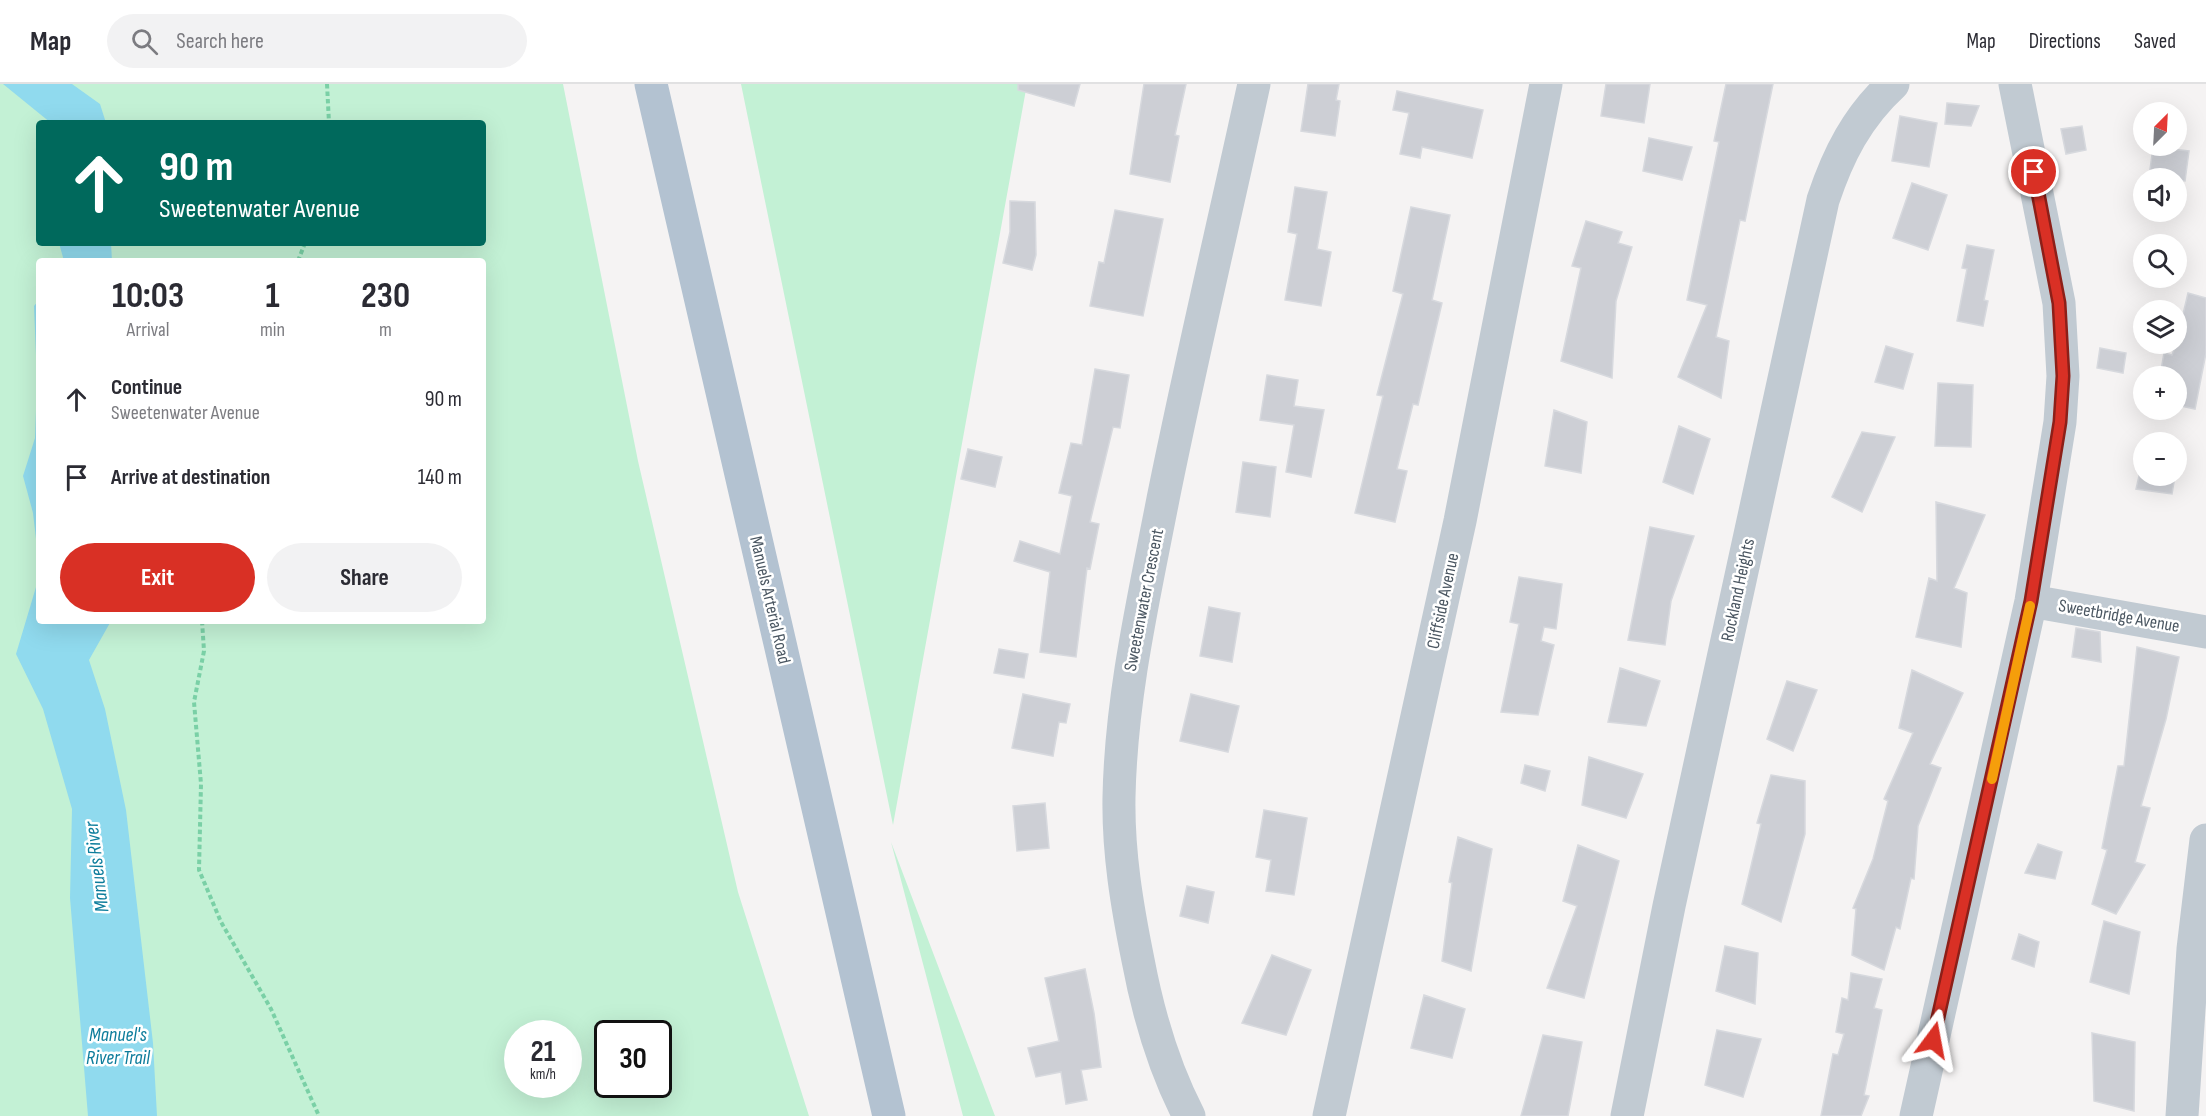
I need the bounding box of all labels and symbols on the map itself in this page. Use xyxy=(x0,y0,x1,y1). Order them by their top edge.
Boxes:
north arrow xyxy=(2133,102,2187,156)
pin xyxy=(2008,146,2059,197)
street label: Sweetenwater Crescent xyxy=(1120,526,1168,673)
street label: Manuels Arterial Road xyxy=(745,534,795,666)
street label: Rockland Heights xyxy=(1717,537,1759,643)
street label: Cliffside Avenue xyxy=(1423,551,1463,651)
street label: Sweetbridge Avenue xyxy=(2057,595,2181,637)
water label: Manuels River xyxy=(79,819,114,914)
position arrow xyxy=(1901,1008,1965,1072)
speed limit sign: 30 xyxy=(594,1020,672,1098)
water label: Manuel's River Trail xyxy=(86,1023,151,1070)

